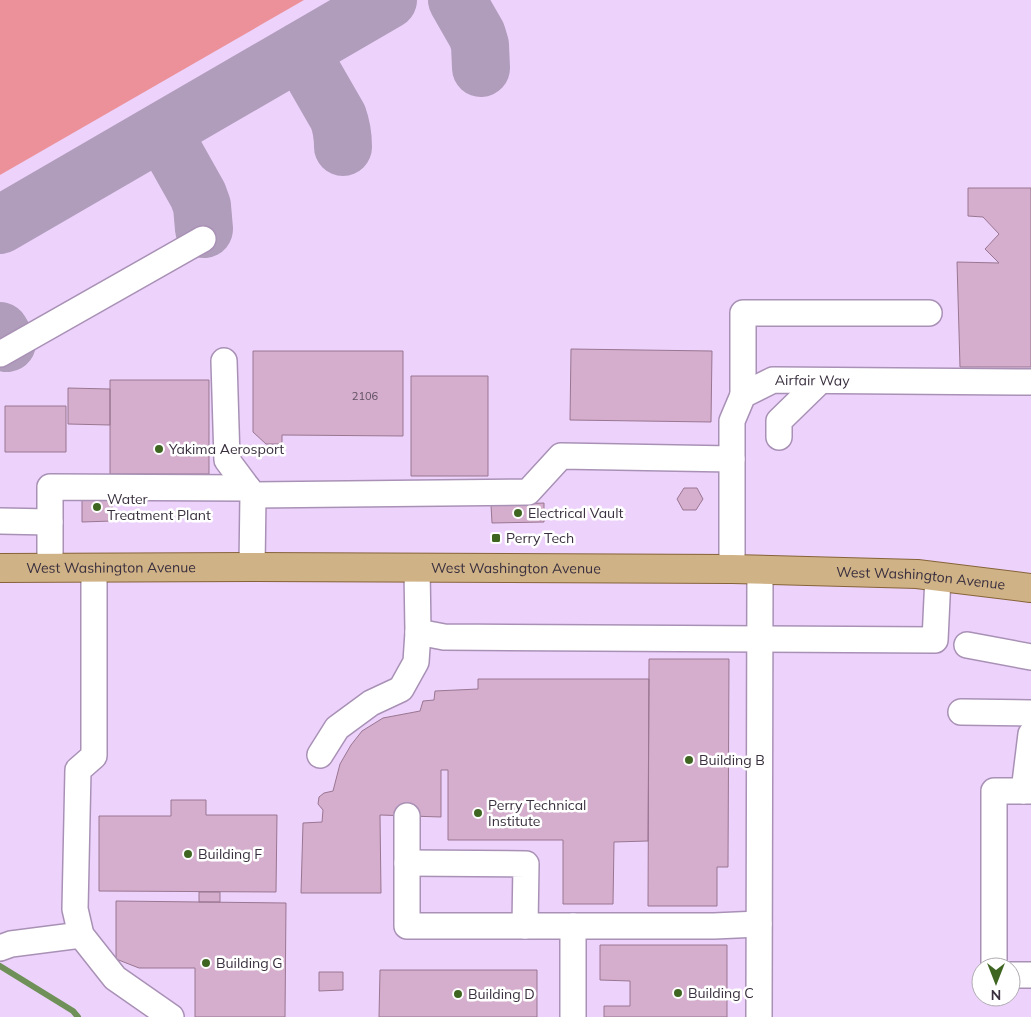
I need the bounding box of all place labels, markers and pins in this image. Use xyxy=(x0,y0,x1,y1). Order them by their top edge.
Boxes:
place label: Yakima Aerosport xyxy=(168,440,284,458)
marker: Yakima Aerosport xyxy=(153,443,165,455)
place label: Water Treatment Plant xyxy=(107,490,211,524)
marker: Water Treatment Plant xyxy=(91,501,103,513)
place label: Electrical Vault xyxy=(528,504,623,522)
marker: Electrical Vault xyxy=(512,507,524,519)
place label: Perry Tech xyxy=(506,529,574,547)
marker: Perry Tech xyxy=(490,532,502,544)
place label: Building B xyxy=(699,751,765,769)
marker: Building B xyxy=(683,754,695,766)
place label: Perry Technical Institute xyxy=(488,796,586,830)
marker: Perry Technical Institute xyxy=(472,807,484,819)
place label: Building F xyxy=(198,845,262,863)
marker: Building F xyxy=(182,848,194,860)
place label: Building G xyxy=(216,954,283,972)
marker: Building G xyxy=(200,957,212,969)
place label: Building C xyxy=(688,984,754,1002)
place label: Building D xyxy=(468,985,535,1003)
marker: Building C xyxy=(672,987,684,999)
marker: Building D xyxy=(452,988,464,1000)

